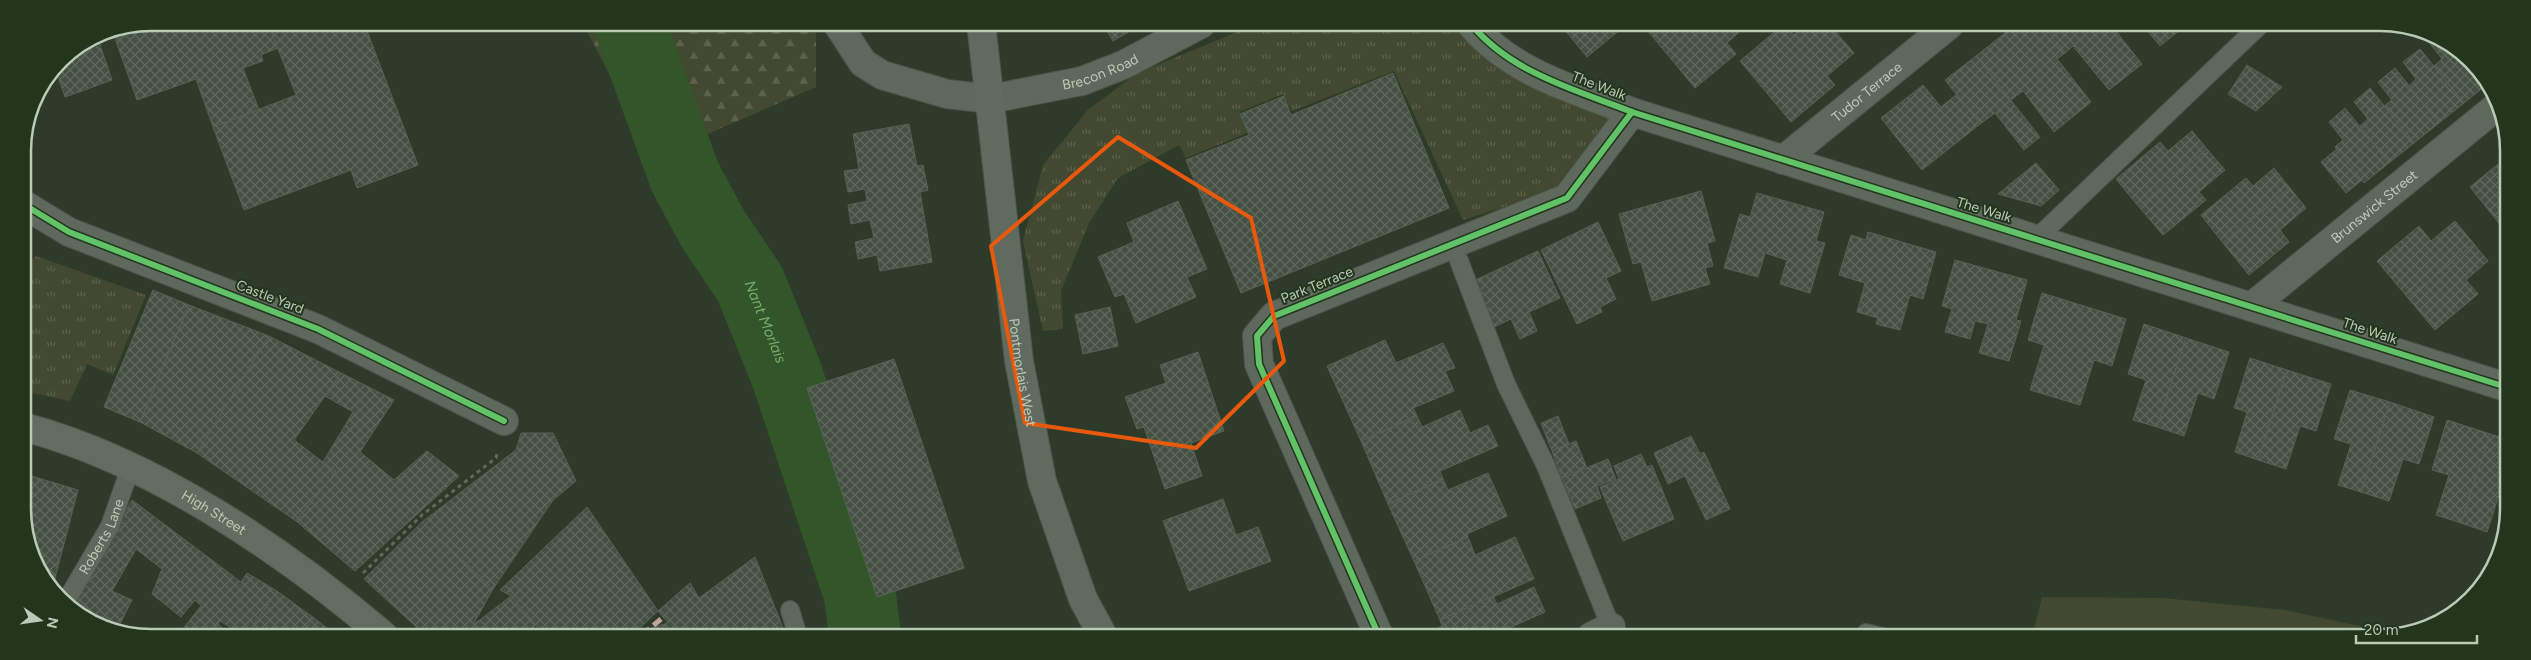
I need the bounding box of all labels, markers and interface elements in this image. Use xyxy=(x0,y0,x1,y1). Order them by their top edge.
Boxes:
street label: Brecon Road xyxy=(1061,50,1141,93)
street label: Tudor Terrace xyxy=(1828,58,1906,126)
street label: The Walk xyxy=(1570,68,1629,104)
street label: Brunswick Street xyxy=(2327,166,2421,247)
street label: The Walk xyxy=(1954,194,2014,226)
street label: Park Terrace xyxy=(1278,263,1356,307)
street label: Castle Yard xyxy=(234,276,306,318)
water label: Nant Morlais xyxy=(741,278,790,366)
street label: The Walk xyxy=(2340,314,2400,348)
street label: Pontmorlais West xyxy=(1006,317,1040,428)
street label: High Street xyxy=(179,486,250,538)
street label: Roberts Lane xyxy=(75,496,127,577)
north arrow xyxy=(15,595,65,645)
scale bar xyxy=(2356,612,2477,644)
text: N xyxy=(43,616,62,630)
text: 20 m xyxy=(2364,621,2398,639)

